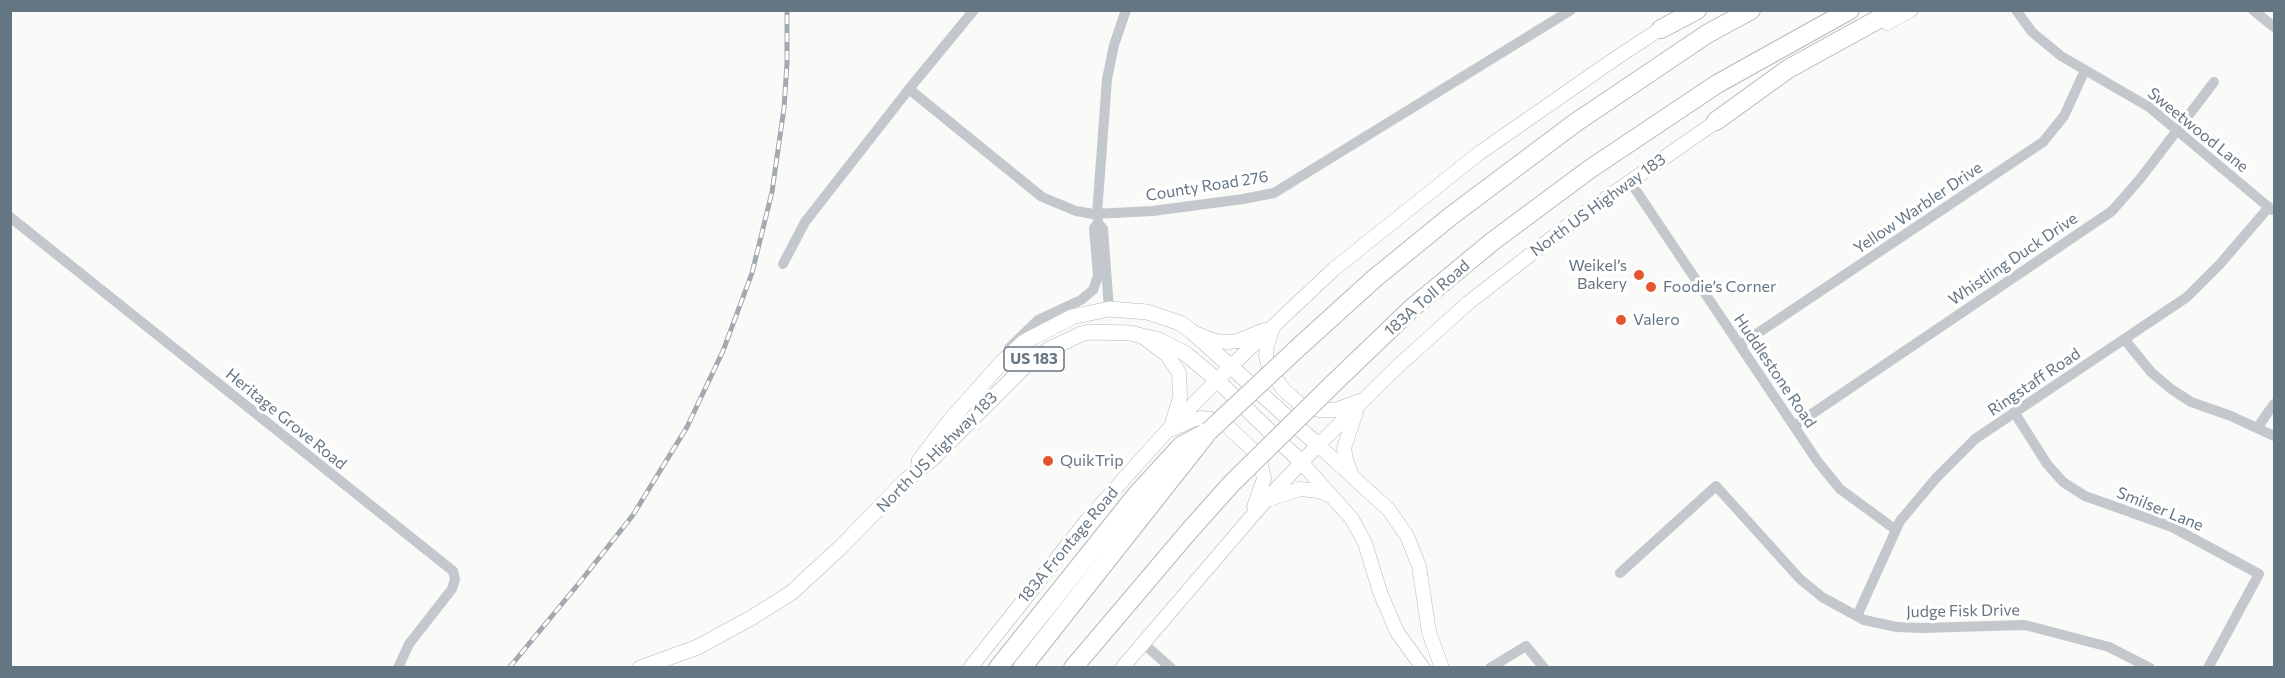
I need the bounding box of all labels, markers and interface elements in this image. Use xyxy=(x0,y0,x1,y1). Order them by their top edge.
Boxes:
street label: Sweetwood Lane xyxy=(2144,84,2252,176)
street label: North US Highway 183 xyxy=(1527,149,1669,261)
street label: Yellow Warbler Drive xyxy=(1850,158,1986,258)
street label: County Road 276 xyxy=(1144,167,1270,205)
street label: Whistling Duck Drive xyxy=(1945,209,2081,309)
street label: 183A Toll Road xyxy=(1381,256,1473,340)
place label: Weikel’s Bakery xyxy=(1568,256,1627,294)
marker: Weikel’s Bakery xyxy=(1632,268,1646,282)
place label: Foodie’s Corner xyxy=(1663,277,1776,297)
marker: Foodie’s Corner xyxy=(1644,280,1658,294)
place label: Valero xyxy=(1633,310,1680,330)
street label: Huddlestone Road xyxy=(1730,310,1820,432)
marker: Valero xyxy=(1614,313,1628,327)
street label: Ringstaff Road xyxy=(1984,344,2084,420)
road number: US 183 xyxy=(1004,347,1064,371)
street label: Heritage Grove Road xyxy=(222,364,350,474)
street label: North US Highway 183 xyxy=(873,388,1001,516)
place label: QuikTrip xyxy=(1060,451,1124,471)
marker: QuikTrip xyxy=(1041,454,1055,468)
street label: 183A Frontage Road xyxy=(1014,483,1122,607)
street label: Smilser Lane xyxy=(2114,483,2206,535)
street label: Judge Fisk Drive xyxy=(1906,600,2020,622)

